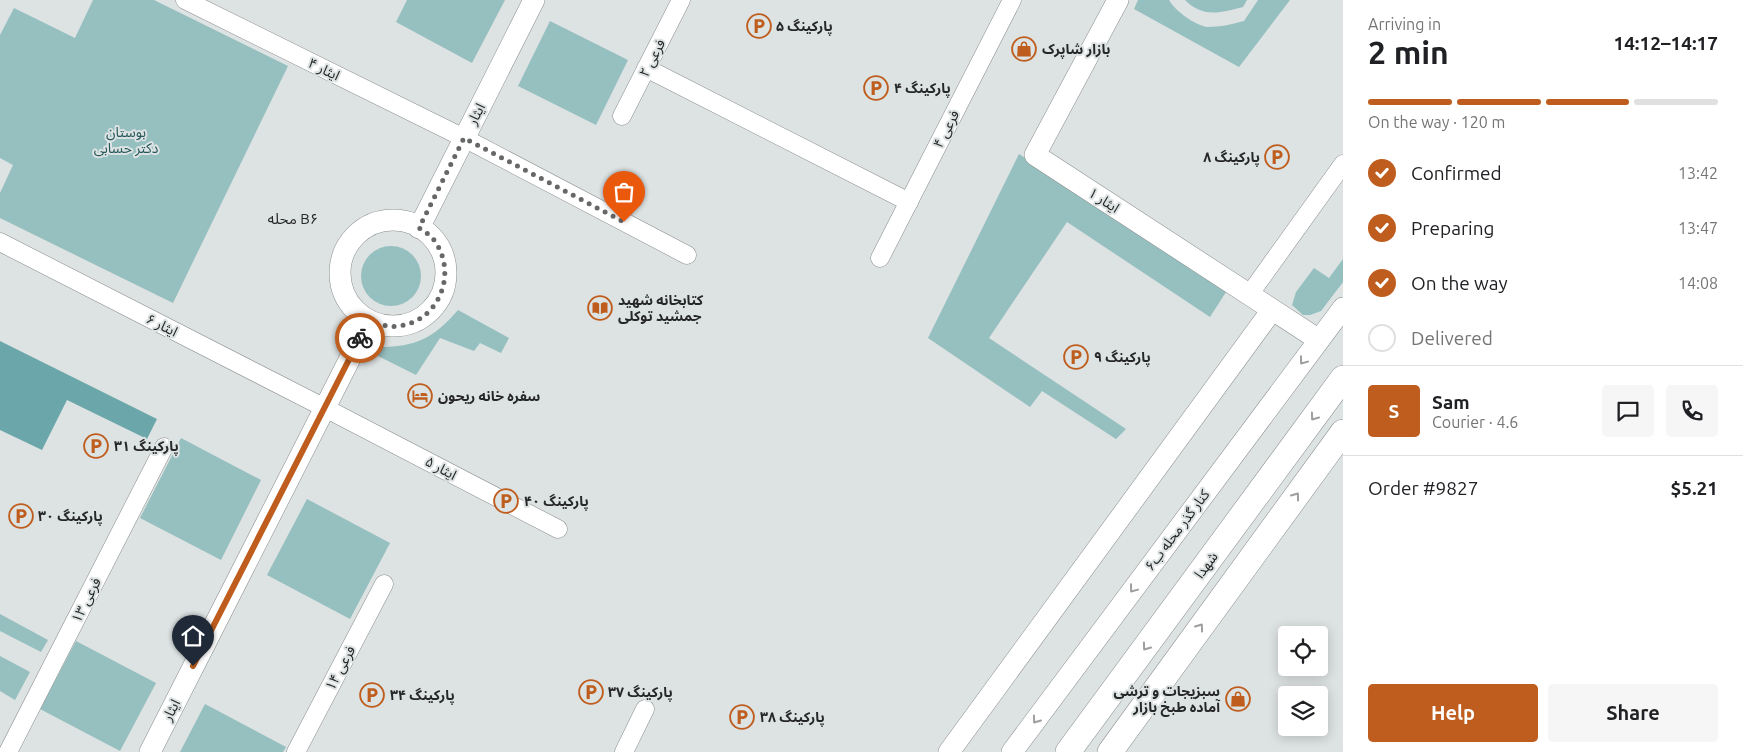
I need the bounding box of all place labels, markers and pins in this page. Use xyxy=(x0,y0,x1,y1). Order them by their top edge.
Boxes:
parking icon: پارکینگ ۵ xyxy=(746,13,772,39)
place label: پارکینگ ۵ xyxy=(776,18,833,36)
shop icon: بازار شاپرک xyxy=(1011,36,1037,62)
place label: بازار شاپرک xyxy=(1042,41,1110,59)
parking icon: پارکینگ ۴ xyxy=(863,75,889,101)
place label: پارکینگ ۴ xyxy=(894,80,951,98)
parking icon: پارکینگ ۸ xyxy=(1264,144,1290,170)
place label: پارکینگ ۸ xyxy=(1203,149,1260,167)
pin xyxy=(603,171,645,222)
place label: کتابخانه شهید جمشید توکلی xyxy=(618,292,704,324)
library icon: کتابخانه شهید جمشید توکلی xyxy=(587,295,613,321)
parking icon: پارکینگ ۹ xyxy=(1063,344,1089,370)
place label: پارکینگ ۹ xyxy=(1094,349,1151,367)
hotel icon: سفره خانه ریحون xyxy=(407,383,433,409)
place label: سفره خانه ریحون xyxy=(438,388,540,405)
parking icon: پارکینگ ۳۱ xyxy=(83,433,109,459)
place label: پارکینگ ۳۱ xyxy=(114,438,179,456)
parking icon: پارکینگ ۴۰ xyxy=(493,488,519,514)
place label: پارکینگ ۴۰ xyxy=(524,493,589,511)
parking icon: پارکینگ ۳۰ xyxy=(8,503,34,529)
place label: پارکینگ ۳۰ xyxy=(38,508,103,526)
pin xyxy=(172,615,214,666)
parking icon: پارکینگ ۳۷ xyxy=(578,679,604,705)
parking icon: پارکینگ ۳۴ xyxy=(359,682,385,708)
place label: سبزیجات و ترشی آماده طبخ بازار xyxy=(1113,683,1220,717)
place label: پارکینگ ۳۷ xyxy=(608,684,673,702)
shop icon: سبزیجات و ترشی آماده طبخ بازار xyxy=(1225,686,1251,712)
place label: پارکینگ ۳۴ xyxy=(390,687,455,705)
parking icon: پارکینگ ۳۸ xyxy=(729,704,755,730)
place label: پارکینگ ۳۸ xyxy=(760,709,825,727)

